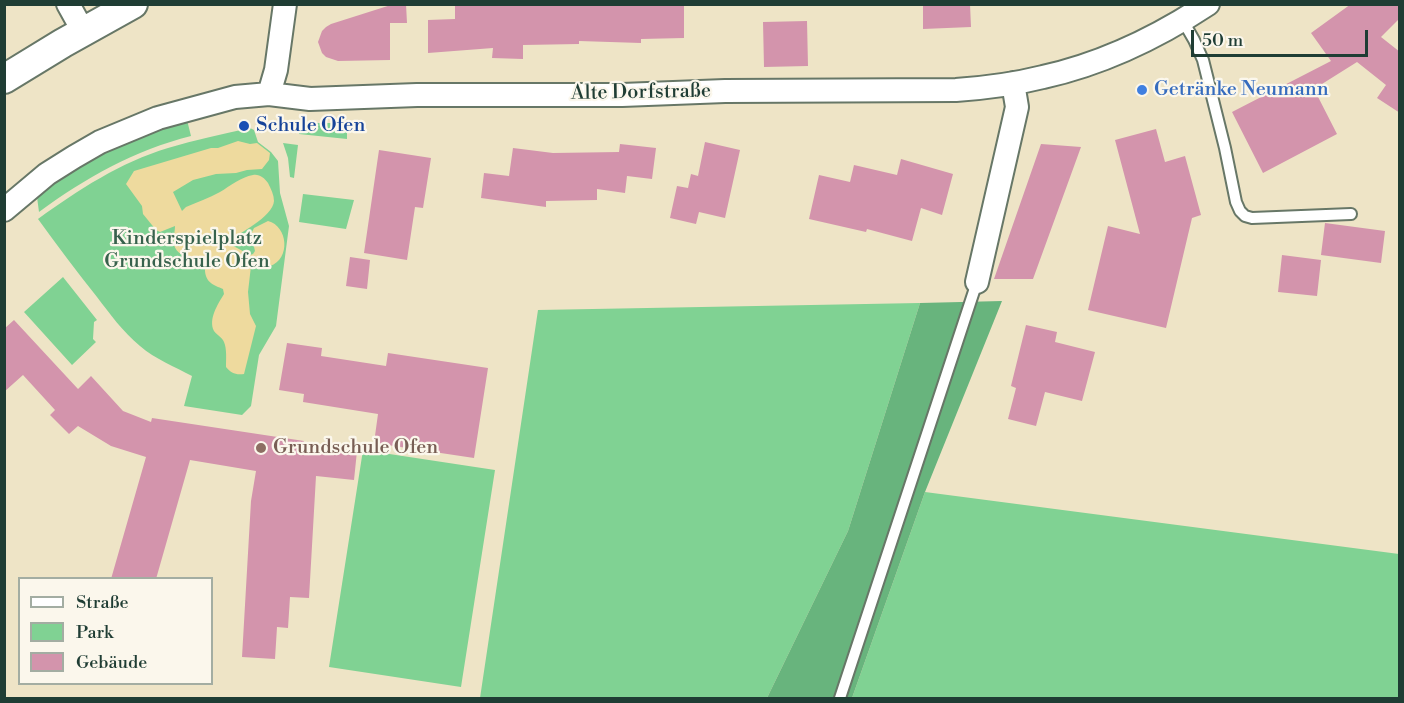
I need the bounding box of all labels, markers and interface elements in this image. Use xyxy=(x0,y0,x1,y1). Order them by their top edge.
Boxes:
scale bar xyxy=(1194,18,1371,56)
text: 50 m xyxy=(1202,29,1243,52)
place label: Getränke Neumann xyxy=(1154,78,1329,102)
street label: Alte Dorfstraße xyxy=(571,80,711,106)
marker: Getränke Neumann xyxy=(1135,83,1149,97)
place label: Schule Ofen xyxy=(256,114,365,138)
marker: Schule Ofen xyxy=(237,119,251,133)
park label: Kinderspielplatz Grundschule Ofen xyxy=(104,227,270,274)
place label: Grundschule Ofen xyxy=(273,436,438,460)
marker: Grundschule Ofen xyxy=(254,441,268,455)
legend xyxy=(18,577,213,685)
text: Straße xyxy=(76,591,129,614)
text: Park xyxy=(76,621,113,644)
text: Gebäude xyxy=(76,651,147,674)

